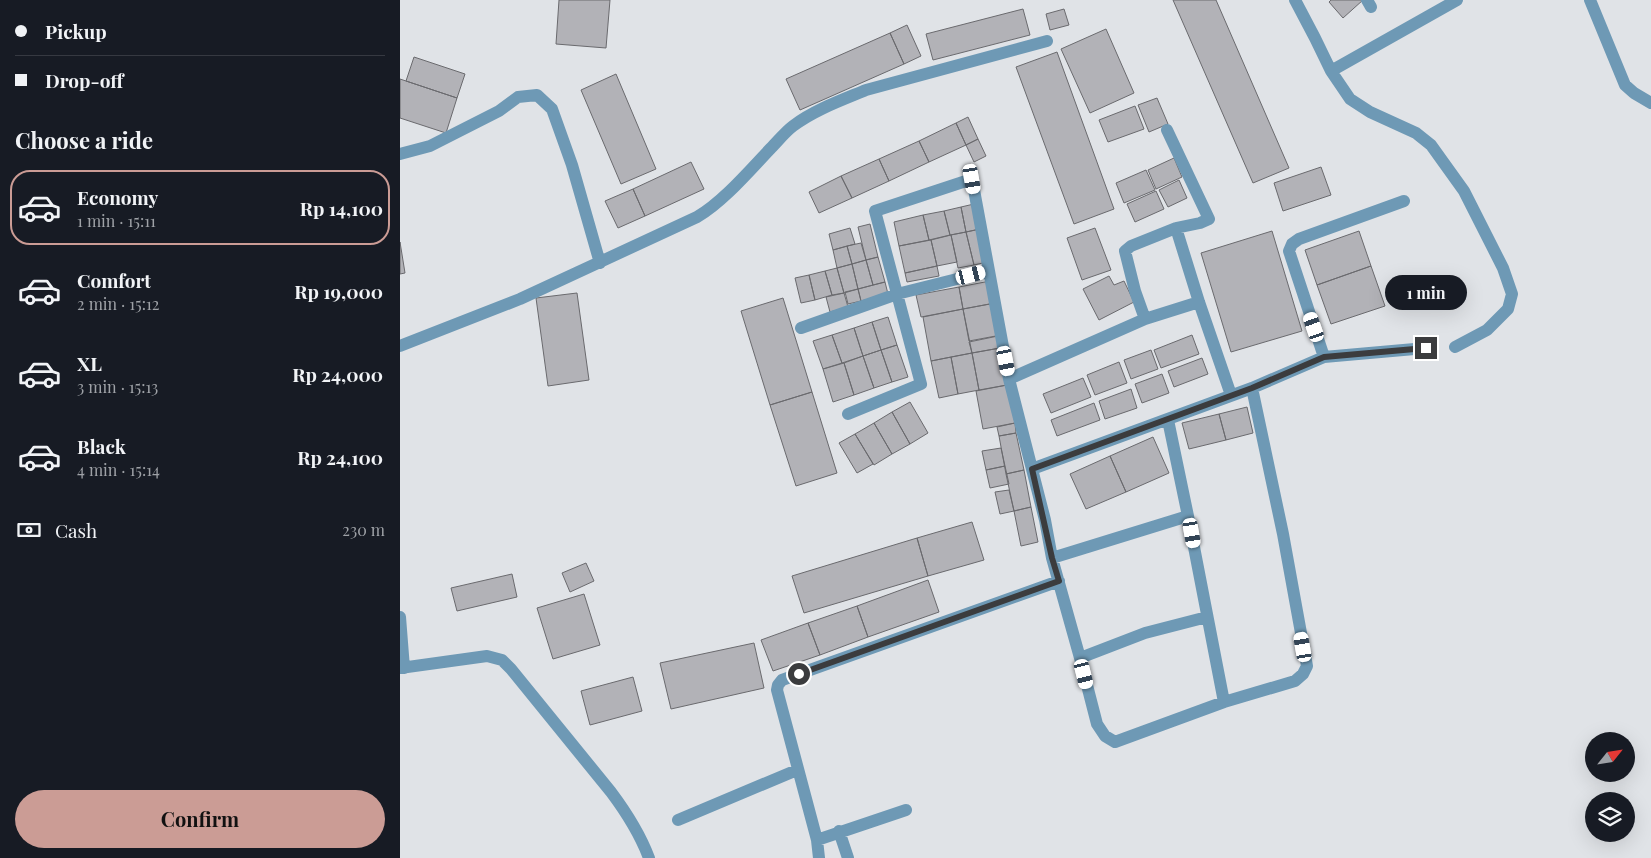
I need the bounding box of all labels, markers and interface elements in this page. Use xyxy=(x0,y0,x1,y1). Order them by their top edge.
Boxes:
text: Pickup xyxy=(45,18,107,44)
text: Drop-off xyxy=(45,67,123,93)
text: Choose a ride xyxy=(15,125,153,155)
car xyxy=(962,163,981,195)
text: Economy xyxy=(77,184,158,210)
icon: car xyxy=(17,185,62,230)
text: Rp 14,100 xyxy=(300,195,383,221)
text: 1 min · 15:11 xyxy=(77,210,156,231)
car xyxy=(954,264,987,286)
text: Comfort xyxy=(77,267,151,293)
icon: car xyxy=(17,268,62,313)
callout: 1 min xyxy=(1385,276,1467,310)
text: Rp 19,000 xyxy=(294,278,383,304)
text: 1 min xyxy=(1406,282,1446,303)
text: 2 min · 15:12 xyxy=(77,293,160,314)
car xyxy=(1302,310,1325,344)
route end xyxy=(1415,337,1437,359)
car xyxy=(995,345,1016,377)
text: XL xyxy=(77,350,102,376)
icon: car xyxy=(17,351,62,396)
text: Rp 24,000 xyxy=(292,361,383,387)
text: 3 min · 15:13 xyxy=(77,376,158,397)
text: Black xyxy=(77,433,126,459)
icon: car xyxy=(17,434,62,479)
text: Rp 24,100 xyxy=(297,444,383,470)
text: 4 min · 15:14 xyxy=(77,459,160,480)
icon: cash xyxy=(15,516,43,544)
text: Cash xyxy=(55,517,97,543)
car xyxy=(1182,517,1201,549)
text: 230 m xyxy=(342,519,385,540)
car xyxy=(1293,631,1312,663)
car xyxy=(1073,658,1094,690)
route start xyxy=(788,663,810,685)
north arrow xyxy=(1585,732,1635,782)
map controls xyxy=(1585,732,1635,842)
button: Confirm xyxy=(15,790,385,848)
button: layers xyxy=(1585,792,1635,842)

